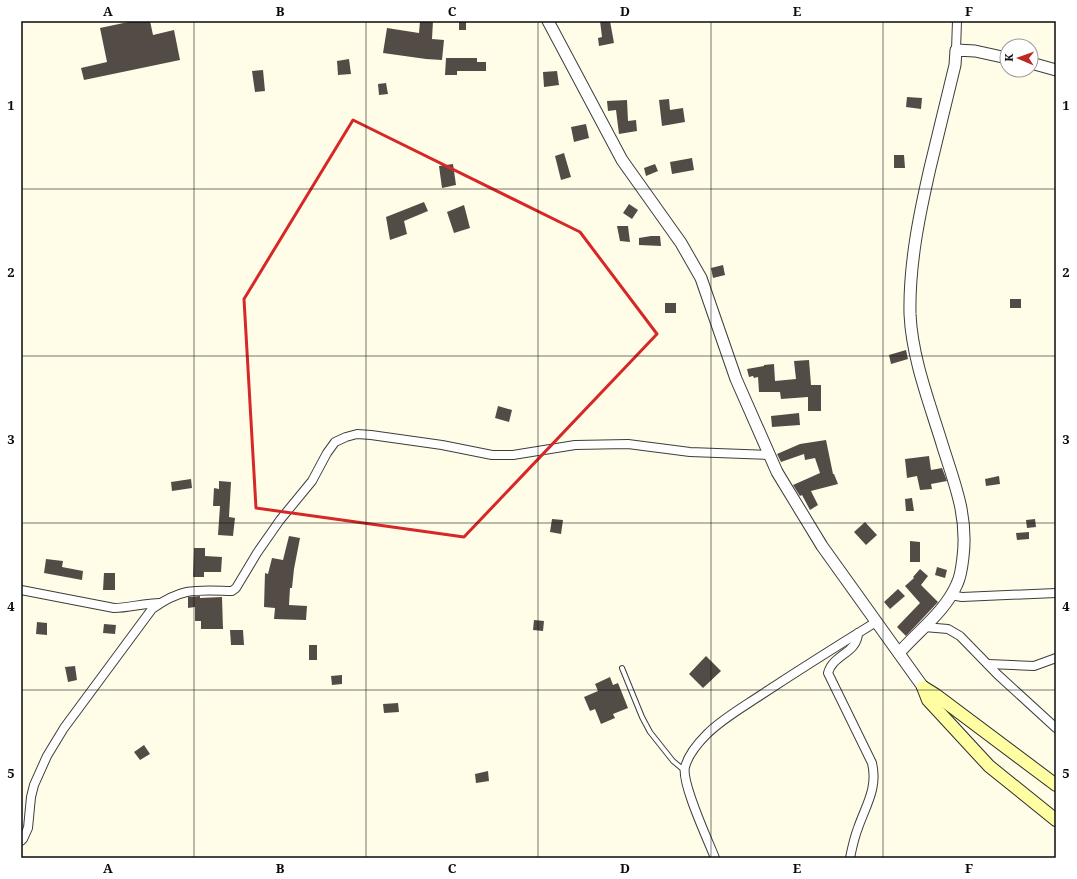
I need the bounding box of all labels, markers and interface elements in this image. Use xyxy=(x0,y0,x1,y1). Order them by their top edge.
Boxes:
text: A xyxy=(103,2,113,20)
text: B xyxy=(276,2,285,20)
text: C xyxy=(448,2,457,20)
text: D xyxy=(620,2,630,20)
text: E xyxy=(793,2,802,20)
text: F xyxy=(965,2,973,20)
north arrow xyxy=(999,38,1039,78)
text: K xyxy=(1001,52,1016,62)
text: 1 xyxy=(7,96,15,114)
text: 1 xyxy=(1062,96,1070,114)
text: 2 xyxy=(7,263,15,281)
text: 2 xyxy=(1062,263,1070,281)
text: 3 xyxy=(7,430,15,448)
text: 3 xyxy=(1062,430,1070,448)
text: 4 xyxy=(7,597,15,615)
text: 4 xyxy=(1062,597,1070,615)
text: 5 xyxy=(7,764,15,782)
text: 5 xyxy=(1062,764,1070,782)
text: A xyxy=(103,859,113,877)
text: B xyxy=(276,859,285,877)
text: C xyxy=(448,859,457,877)
text: D xyxy=(620,859,630,877)
text: E xyxy=(793,859,802,877)
text: F xyxy=(965,859,973,877)

